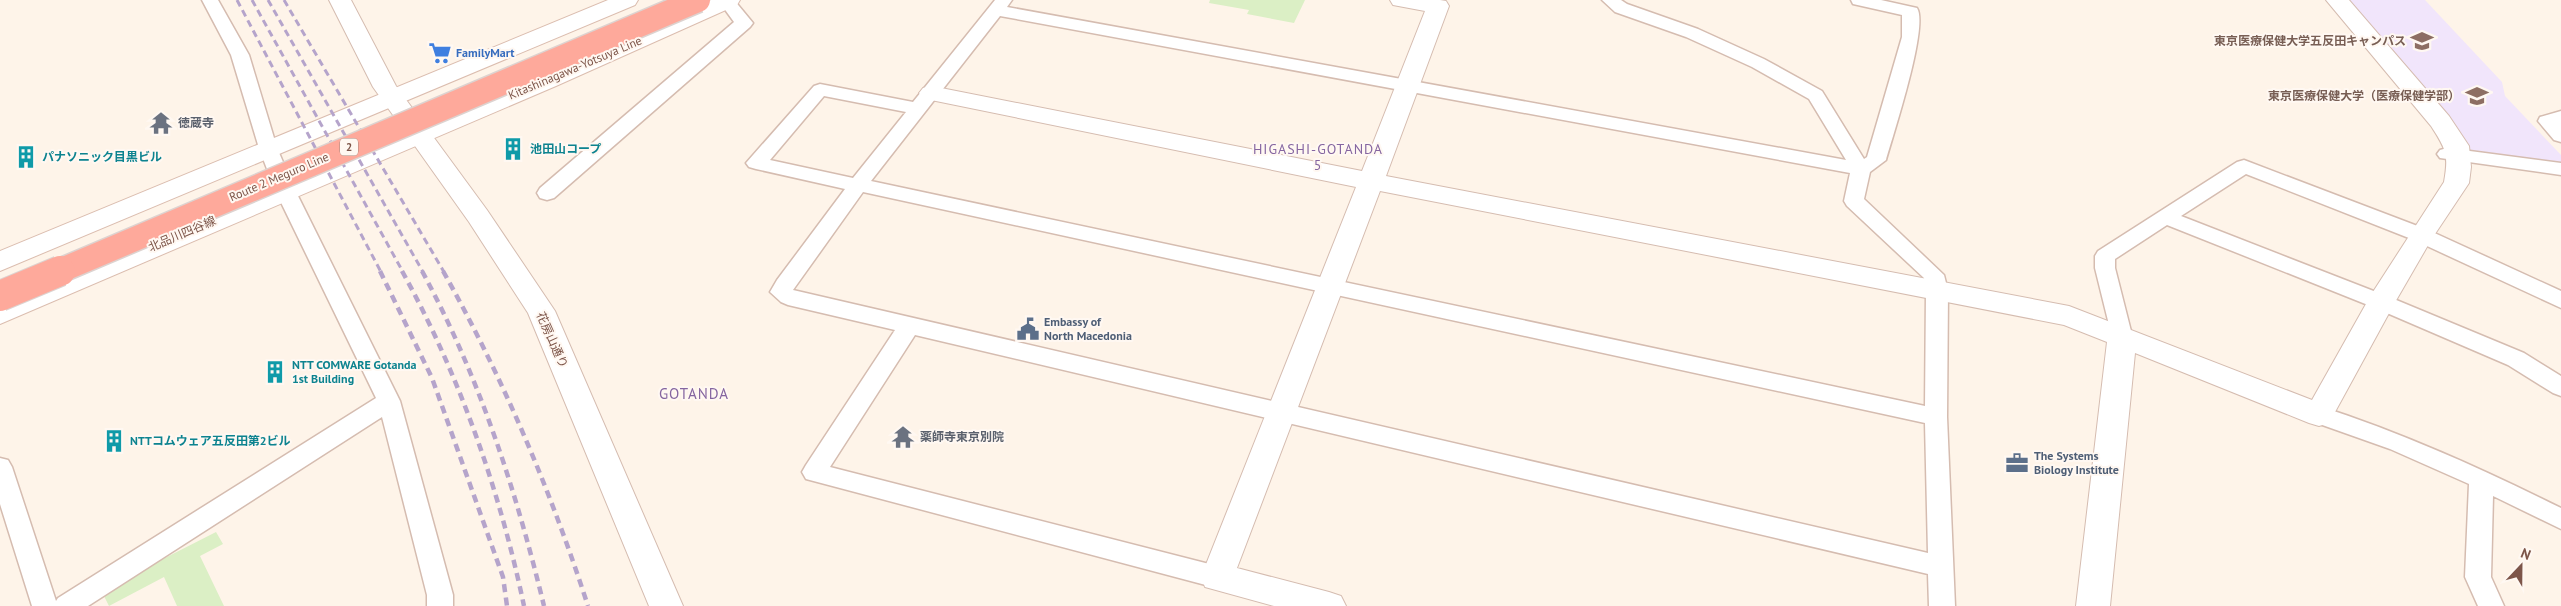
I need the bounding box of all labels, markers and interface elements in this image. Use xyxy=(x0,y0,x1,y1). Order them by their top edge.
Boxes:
school or university icon: 東京医療保健大学五反田キャンパス xyxy=(2409,28,2435,54)
street label: Kitashinagawa-Yotsuya Line xyxy=(506,33,644,103)
place label: 東京医療保健大学五反田キャンパス xyxy=(2214,33,2406,48)
supermarket icon: FamilyMart xyxy=(427,40,453,66)
place label: FamilyMart xyxy=(456,45,515,60)
school or university icon: 東京医療保健大学（医療保健学部） xyxy=(2464,83,2490,109)
place label: 東京医療保健大学（医療保健学部） xyxy=(2268,88,2460,103)
temple icon: 徳蔵寺 xyxy=(148,110,174,136)
place label: 徳蔵寺 xyxy=(178,115,214,130)
building icon: 池田山コープ xyxy=(500,136,526,162)
road number: 2 xyxy=(340,138,358,156)
district label: HIGASHI-GOTANDA 5 xyxy=(1253,140,1383,174)
place label: 池田山コープ xyxy=(530,141,601,156)
building icon: パナソニック目黒ビル xyxy=(13,144,39,170)
place label: パナソニック目黒ビル xyxy=(42,149,162,164)
street label: Route 2 Meguro Line xyxy=(227,149,331,204)
street label: 北品川四谷線 xyxy=(146,213,218,255)
street label: 花房山通り xyxy=(533,309,572,370)
place label: Embassy of North Macedonia xyxy=(1044,314,1132,343)
public building icon: Embassy of North Macedonia xyxy=(1015,316,1041,342)
place label: NTT COMWARE Gotanda 1st Building xyxy=(292,357,416,386)
building icon: NTT COMWARE Gotanda 1st Building xyxy=(262,359,288,385)
district label: GOTANDA xyxy=(659,384,729,403)
temple icon: 薬師寺東京別院 xyxy=(890,424,916,450)
building icon: NTTコムウェア五反田第2ビル xyxy=(101,428,127,454)
place label: 薬師寺東京別院 xyxy=(920,429,1004,444)
place label: NTTコムウェア五反田第2ビル xyxy=(130,433,291,448)
place label: The Systems Biology Institute xyxy=(2034,448,2119,477)
office icon: The Systems Biology Institute xyxy=(2004,450,2030,476)
north arrow xyxy=(2496,541,2546,591)
text: N xyxy=(2518,544,2534,564)

